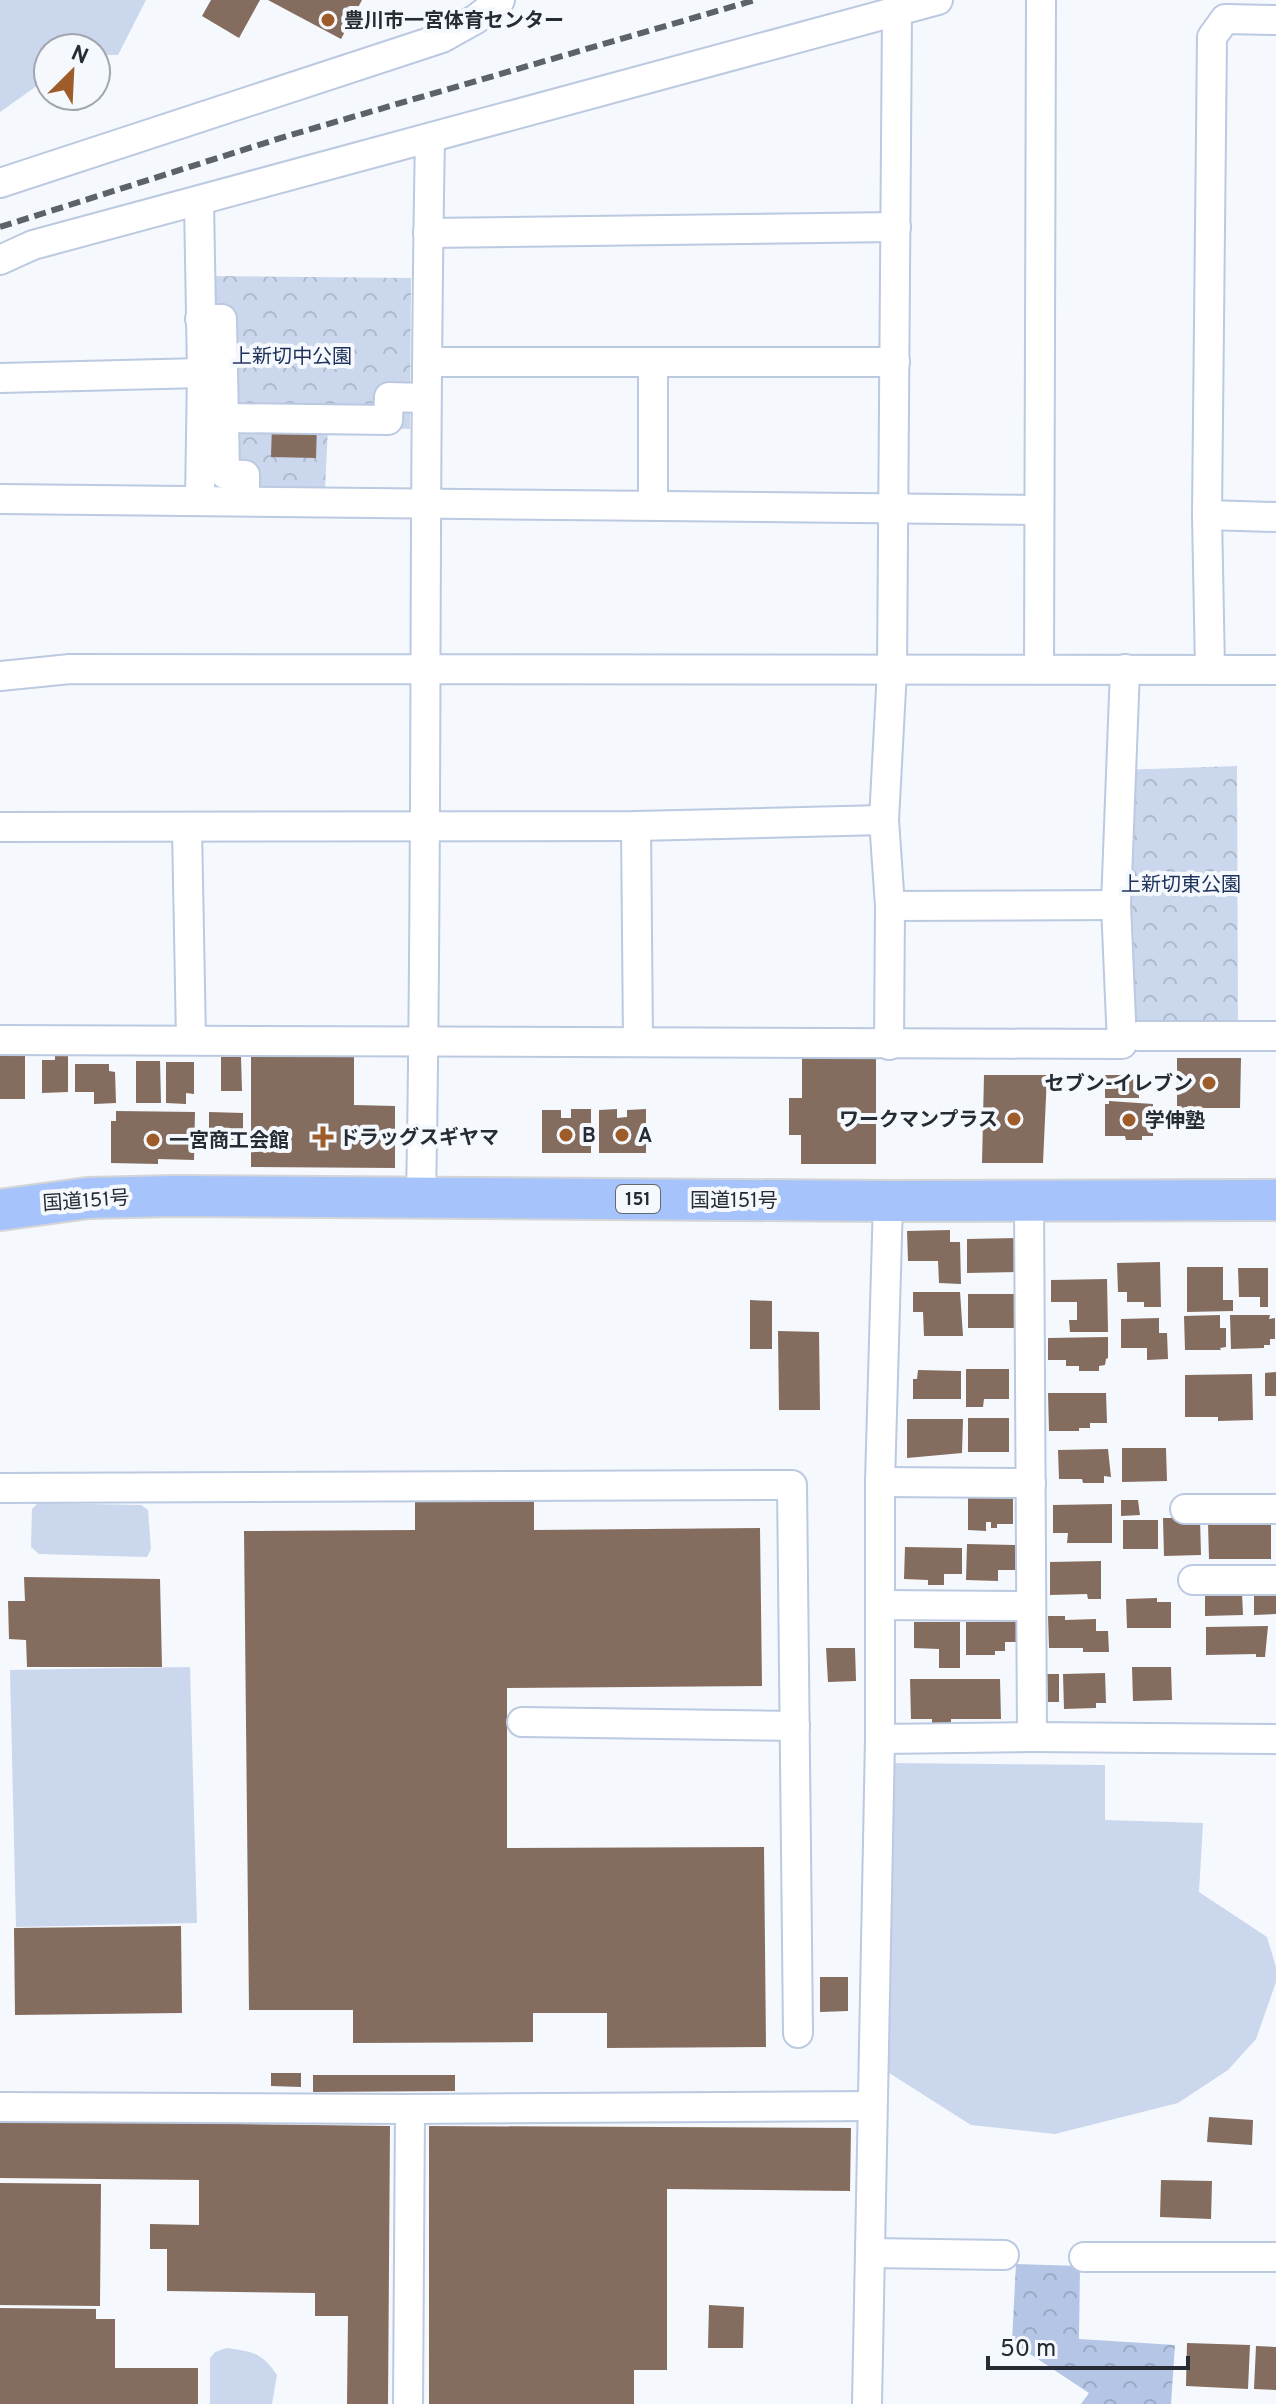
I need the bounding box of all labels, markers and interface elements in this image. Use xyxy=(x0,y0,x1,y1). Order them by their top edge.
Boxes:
place label: 豊川市一宮体育センター xyxy=(344,9,564,35)
marker: 豊川市一宮体育センター xyxy=(319,11,337,29)
north arrow xyxy=(32,32,112,112)
text: N xyxy=(66,40,92,72)
park label: 上新切中公園 xyxy=(232,345,352,371)
park label: 上新切東公園 xyxy=(1121,873,1241,899)
place label: セブン-イレブン xyxy=(1045,1072,1193,1098)
marker: セブン-イレブン xyxy=(1200,1074,1218,1092)
place label: ワークマンプラス xyxy=(839,1108,998,1134)
place label: 学伸塾 xyxy=(1145,1109,1205,1135)
marker: ワークマンプラス xyxy=(1005,1110,1023,1128)
marker: 学伸塾 xyxy=(1120,1111,1138,1129)
place label: B xyxy=(582,1124,596,1150)
place label: A xyxy=(638,1124,652,1150)
place label: ドラッグスギヤマ xyxy=(339,1126,499,1152)
marker: B xyxy=(557,1126,575,1144)
marker: A xyxy=(613,1126,631,1144)
marker: ドラッグスギヤマ xyxy=(314,1128,332,1146)
place label: 一宮商工会館 xyxy=(169,1129,289,1155)
marker: 一宮商工会館 xyxy=(144,1131,162,1149)
road number: 151 xyxy=(616,1185,660,1213)
street label: 国道151号 xyxy=(42,1186,131,1218)
street label: 国道151号 xyxy=(690,1189,778,1215)
scale bar xyxy=(988,2320,1188,2370)
text: 50 m xyxy=(1000,2335,1056,2365)

